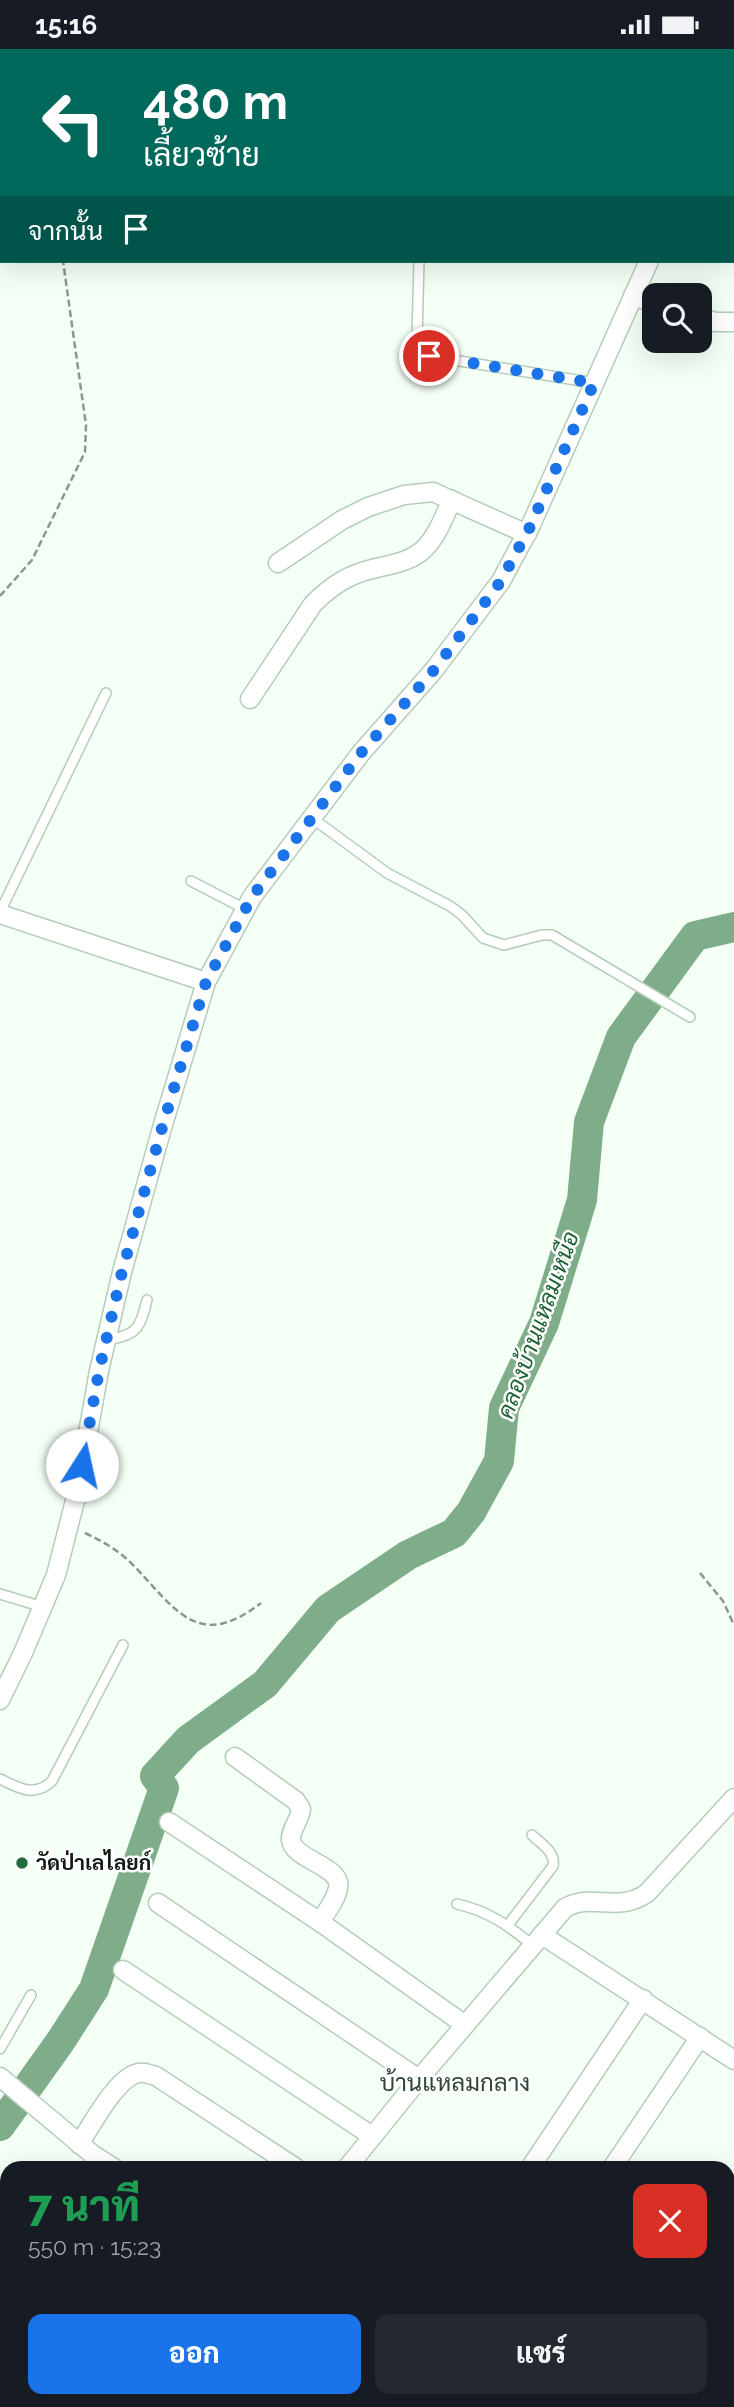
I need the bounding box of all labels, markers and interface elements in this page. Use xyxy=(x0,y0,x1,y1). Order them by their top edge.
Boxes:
text: 15:16 xyxy=(35,10,97,40)
text: 480 m xyxy=(143,73,288,130)
icon: left xyxy=(28,77,119,168)
text: เลี้ยวซ้าย xyxy=(143,136,260,173)
icon: arrive xyxy=(117,210,155,248)
text: จากนั้น xyxy=(28,216,103,246)
map controls xyxy=(642,283,712,353)
button: search xyxy=(642,283,712,353)
pin xyxy=(399,326,459,386)
icon: arrive xyxy=(410,337,448,375)
water label: คลองบ้านแหลมเหนือ xyxy=(490,1227,584,1422)
position arrow xyxy=(45,1428,119,1502)
place label: วัดป่าเลไลยก์ xyxy=(36,1849,152,1875)
marker: วัดป่าเลไลยก์ xyxy=(14,1855,30,1871)
district label: บ้านแหลมกลาง xyxy=(380,2068,530,2097)
text: 7 นาที xyxy=(28,2182,140,2231)
button: close xyxy=(633,2184,707,2258)
text: 550 m · 15:23 xyxy=(28,2233,161,2260)
button: ออก xyxy=(28,2314,361,2394)
button: แชร์ xyxy=(375,2314,707,2394)

